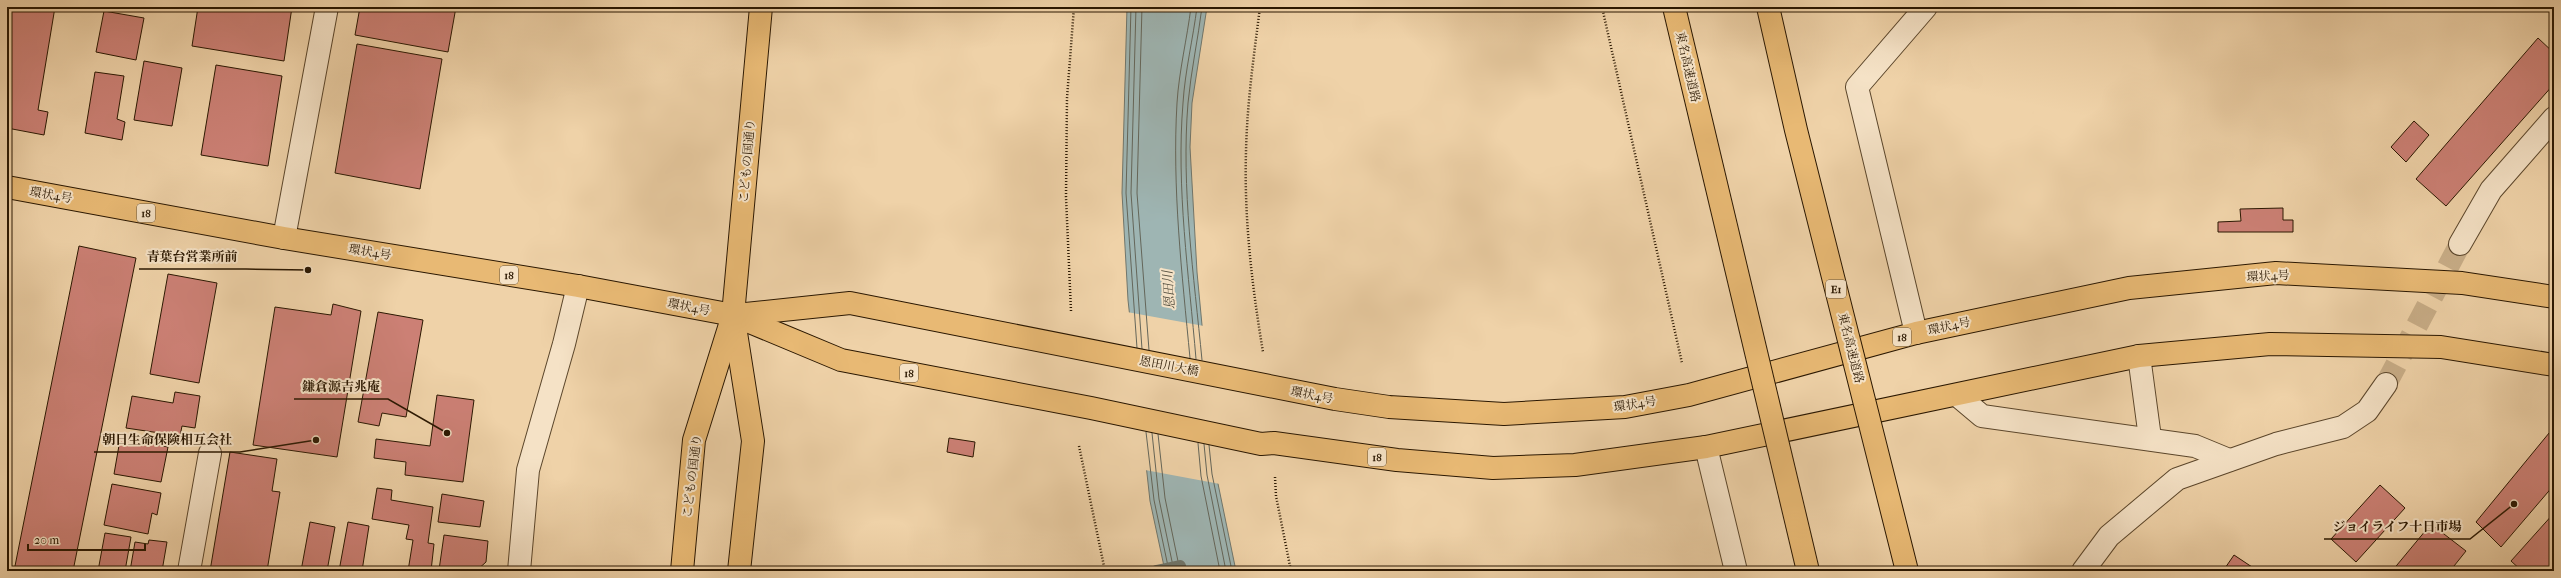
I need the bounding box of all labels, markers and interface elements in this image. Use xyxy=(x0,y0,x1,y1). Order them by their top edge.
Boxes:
street label: 東名高速道路 xyxy=(1673,30,1703,104)
street label: こどもの国通り xyxy=(736,119,758,203)
street label: 環状4号 xyxy=(29,184,73,206)
road number: 18 xyxy=(137,204,155,222)
street label: 環状4号 xyxy=(348,242,392,262)
callout: 青葉台営業所前 xyxy=(139,244,246,269)
text: 青葉台営業所前 xyxy=(146,249,238,264)
road number: 18 xyxy=(500,266,518,284)
water label: 恩田川 xyxy=(1160,268,1177,310)
street label: 環状4号 xyxy=(2246,268,2290,284)
road number: E1 xyxy=(1826,280,1846,298)
street label: 環状4号 xyxy=(667,296,711,318)
street label: 東名高速道路 xyxy=(1835,311,1867,385)
street label: 環状4号 xyxy=(1926,315,1972,337)
road number: 18 xyxy=(1893,328,1911,346)
street label: 恩田川大橋 xyxy=(1138,353,1200,379)
road number: 18 xyxy=(900,364,918,382)
callout: 鎌倉源吉兆庵 xyxy=(294,374,388,399)
text: 鎌倉源吉兆庵 xyxy=(302,379,380,394)
street label: 環状4号 xyxy=(1290,384,1334,406)
street label: 環状4号 xyxy=(1613,394,1657,414)
callout: 朝日生命保険相互会社 xyxy=(94,427,240,452)
text: 朝日生命保険相互会社 xyxy=(102,432,232,447)
street label: こどもの国通り xyxy=(680,433,704,519)
road number: 18 xyxy=(1368,448,1386,466)
callout: ジョイライフ十日市場 xyxy=(2324,514,2470,539)
text: ジョイライフ十日市場 xyxy=(2333,519,2461,534)
scale bar xyxy=(28,526,145,552)
text: 20 m xyxy=(34,533,59,547)

